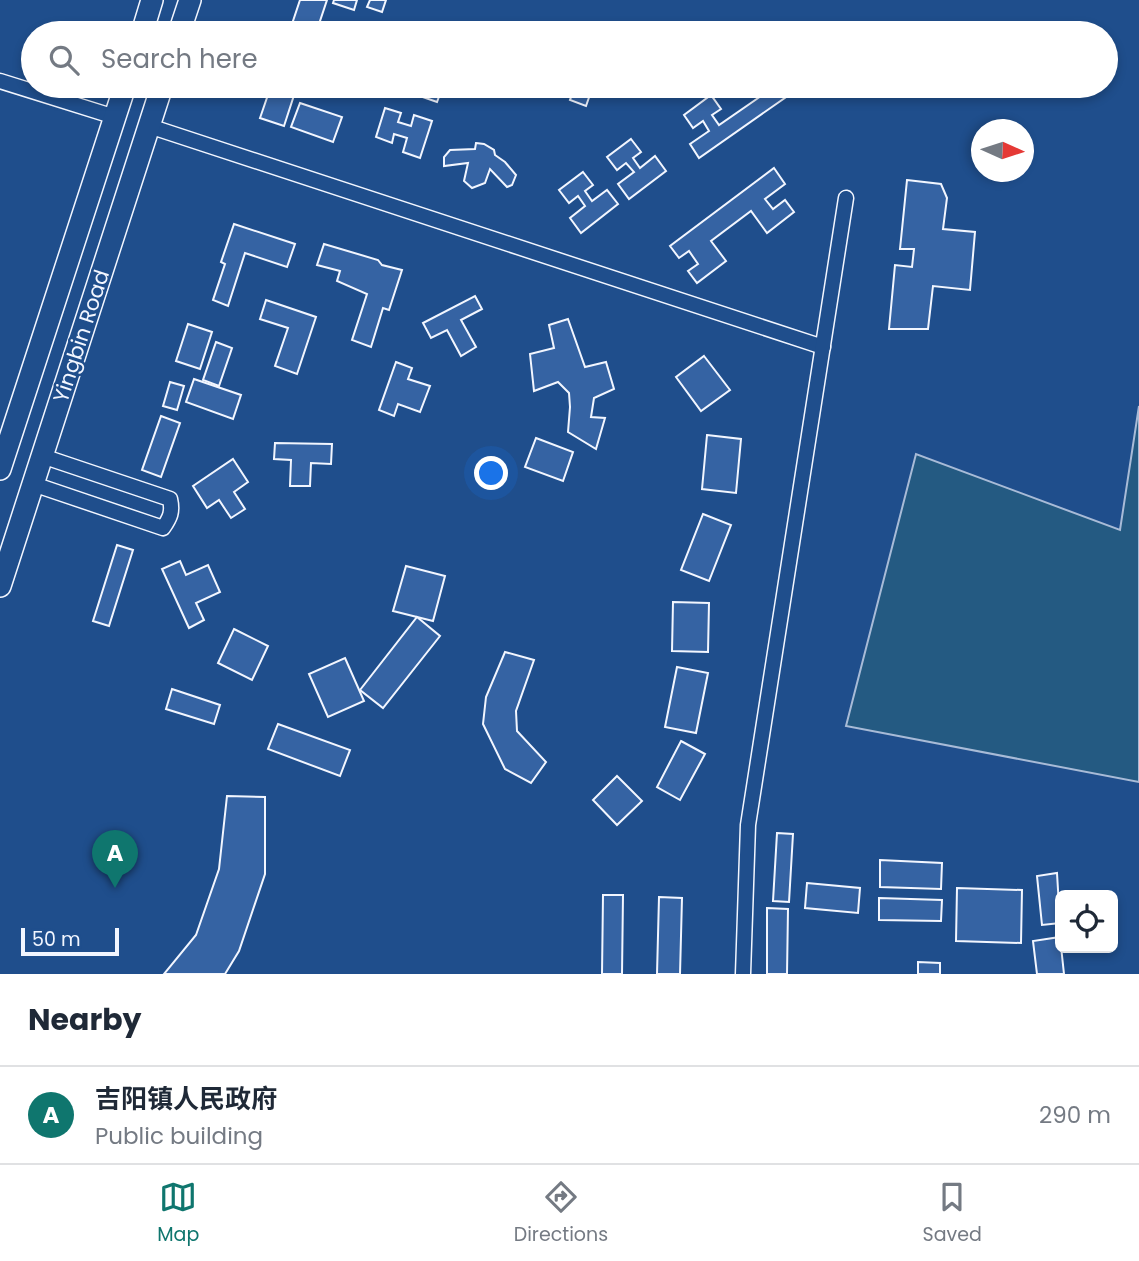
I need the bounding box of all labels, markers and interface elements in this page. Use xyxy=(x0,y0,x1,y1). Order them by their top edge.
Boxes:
search box xyxy=(21,21,1118,98)
icon: search xyxy=(45,41,83,79)
text: Search here xyxy=(101,41,258,77)
north arrow xyxy=(971,119,1034,182)
street label: Yingbin Road xyxy=(46,266,116,406)
your location xyxy=(474,456,508,490)
pin: A xyxy=(92,830,138,888)
map controls xyxy=(1055,890,1118,953)
button: locate xyxy=(1055,890,1118,953)
scale bar xyxy=(21,925,119,957)
text: 50 m xyxy=(32,926,81,953)
text: Nearby xyxy=(28,998,142,1041)
text: 吉阳镇人民政府 xyxy=(95,1081,277,1117)
text: A xyxy=(43,1099,59,1131)
text: 290 m xyxy=(1039,1099,1111,1131)
text: Public building xyxy=(95,1120,263,1152)
tab: Map xyxy=(157,1178,199,1249)
tab: Directions xyxy=(514,1178,608,1249)
tab: Saved xyxy=(923,1178,982,1249)

